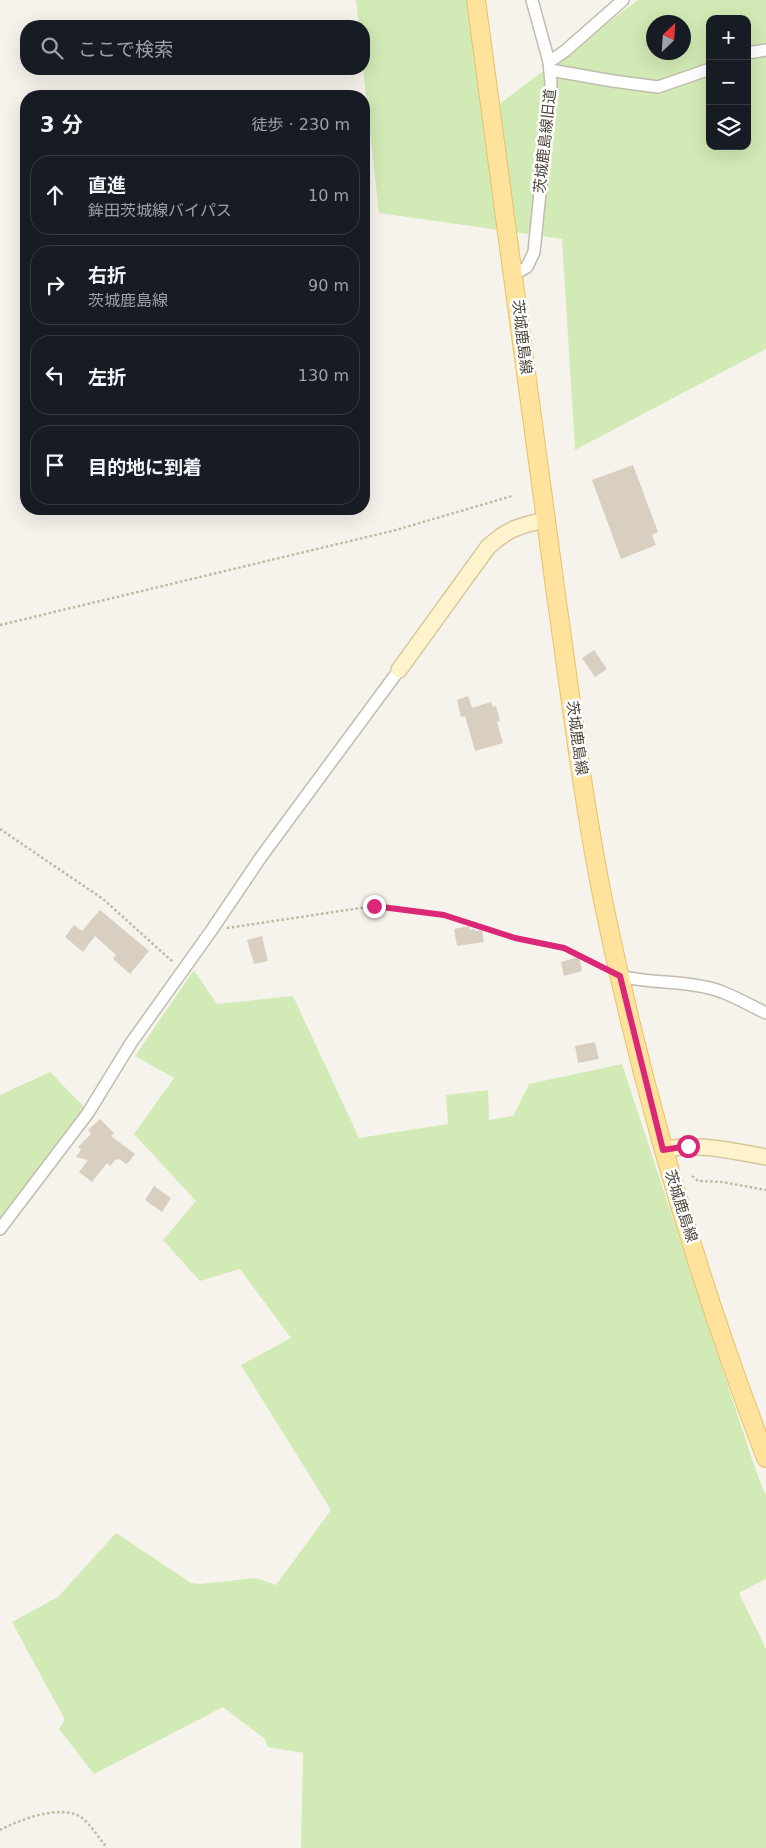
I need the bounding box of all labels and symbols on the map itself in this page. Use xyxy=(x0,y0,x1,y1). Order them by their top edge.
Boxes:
north arrow xyxy=(646,15,691,60)
street label: 茨城鹿島線旧道 xyxy=(531,88,559,194)
street label: 茨城鹿島線 xyxy=(508,299,536,375)
street label: 茨城鹿島線 xyxy=(563,700,591,776)
route end xyxy=(363,895,386,918)
route start xyxy=(677,1135,700,1158)
street label: 茨城鹿島線 xyxy=(661,1168,701,1244)

